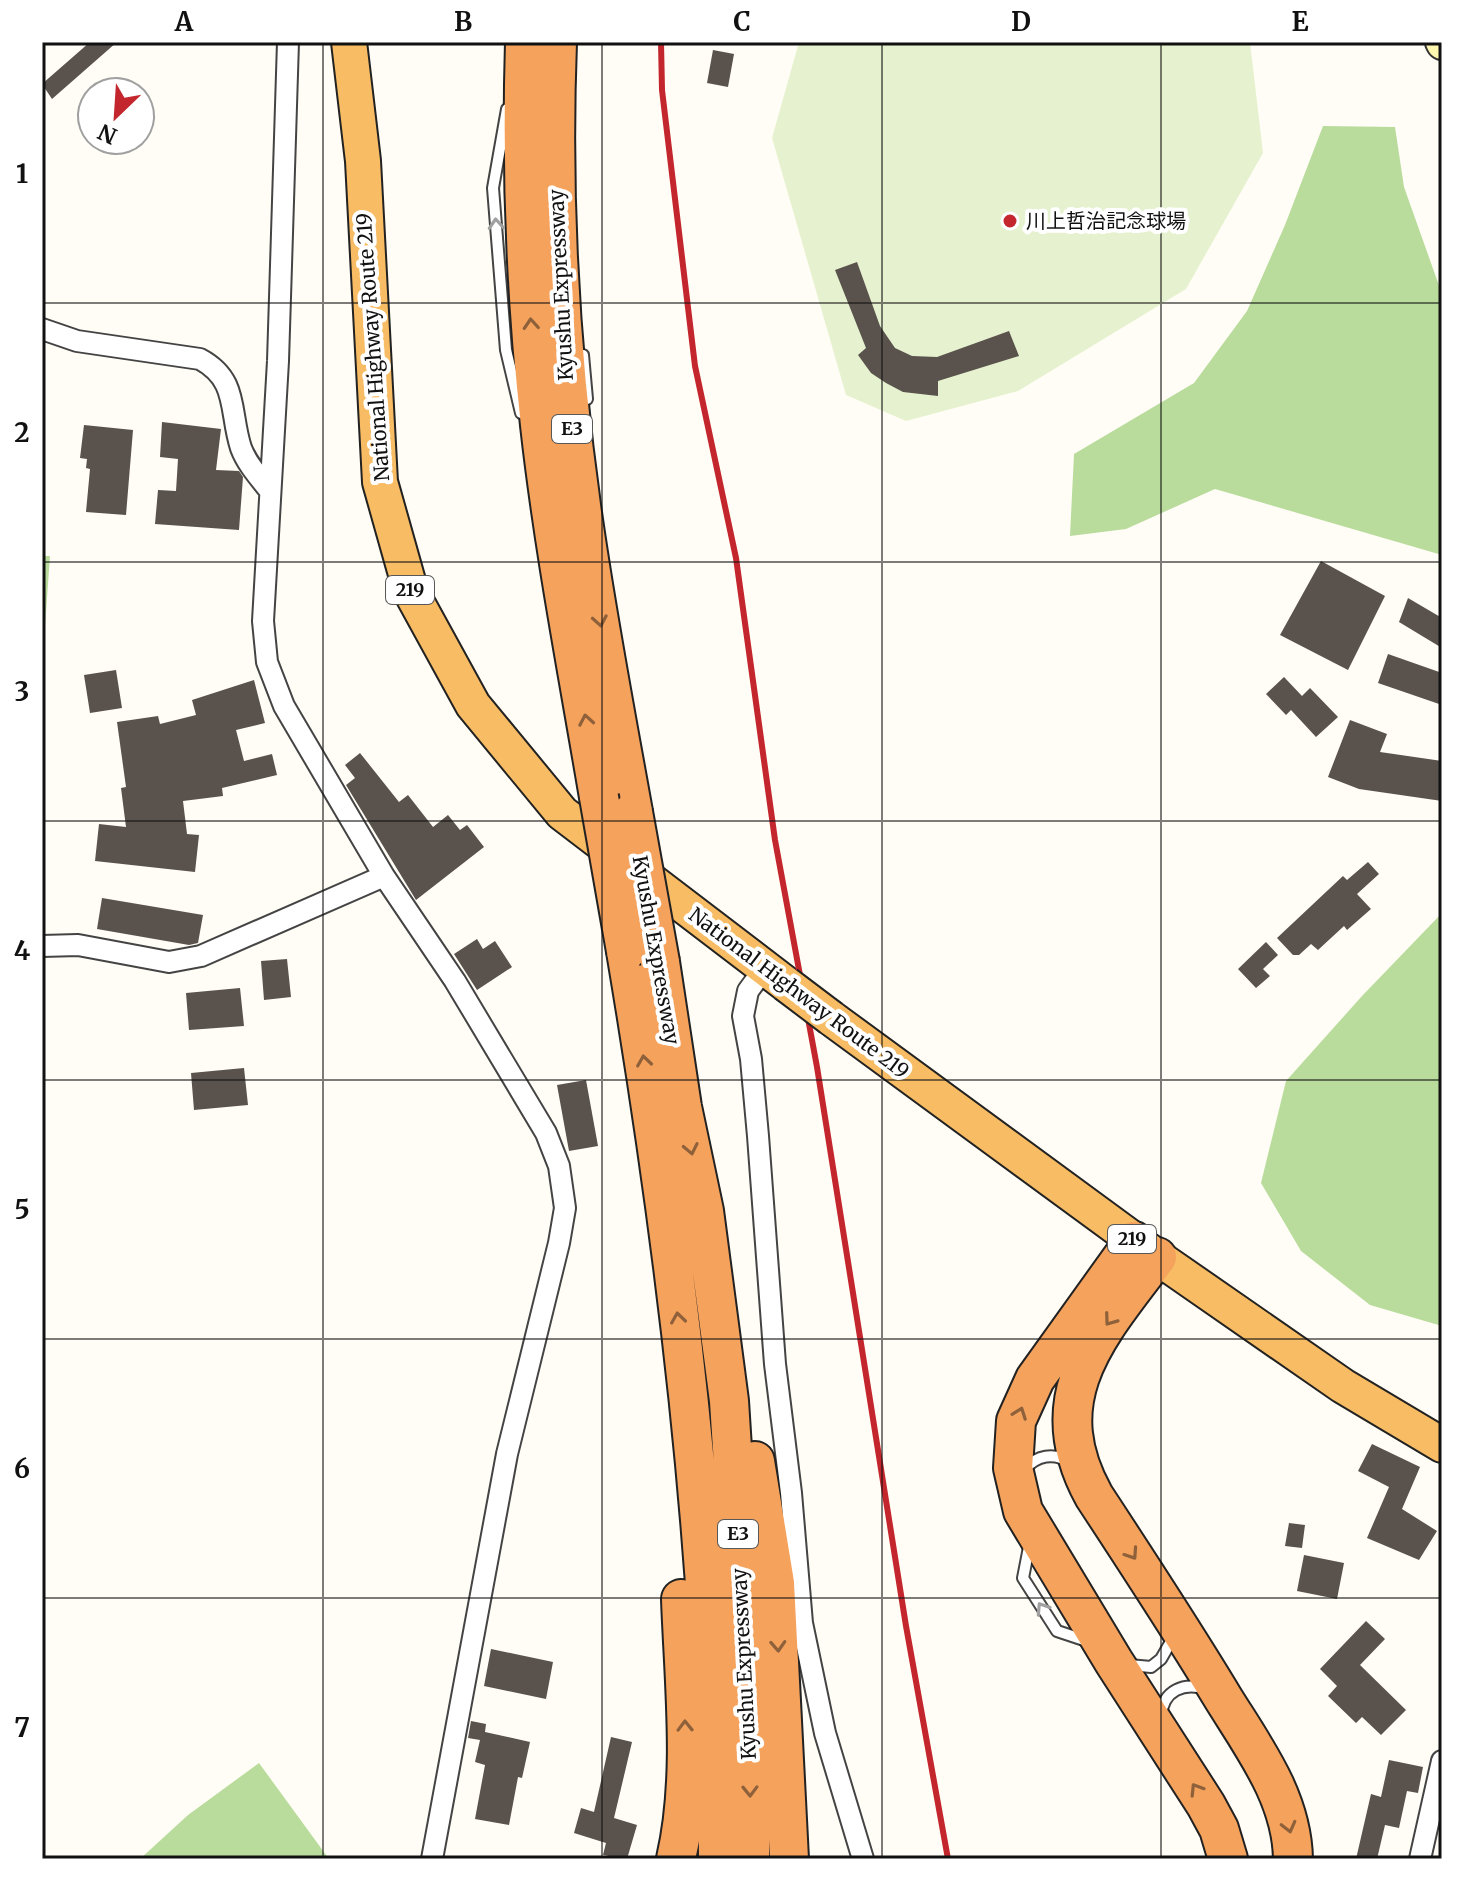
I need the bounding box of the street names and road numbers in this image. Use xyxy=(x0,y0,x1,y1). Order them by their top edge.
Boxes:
street label: Kyushu Expressway xyxy=(543,188,578,381)
street label: National Highway Route 219 xyxy=(351,212,394,482)
road number: E3 xyxy=(552,415,592,443)
road number: 219 xyxy=(386,576,434,604)
street label: Kyushu Expressway xyxy=(628,853,685,1047)
street label: National Highway Route 219 xyxy=(684,902,914,1084)
road number: 219 xyxy=(1108,1225,1156,1253)
road number: E3 xyxy=(718,1520,758,1548)
street label: Kyushu Expressway xyxy=(726,1567,761,1760)

